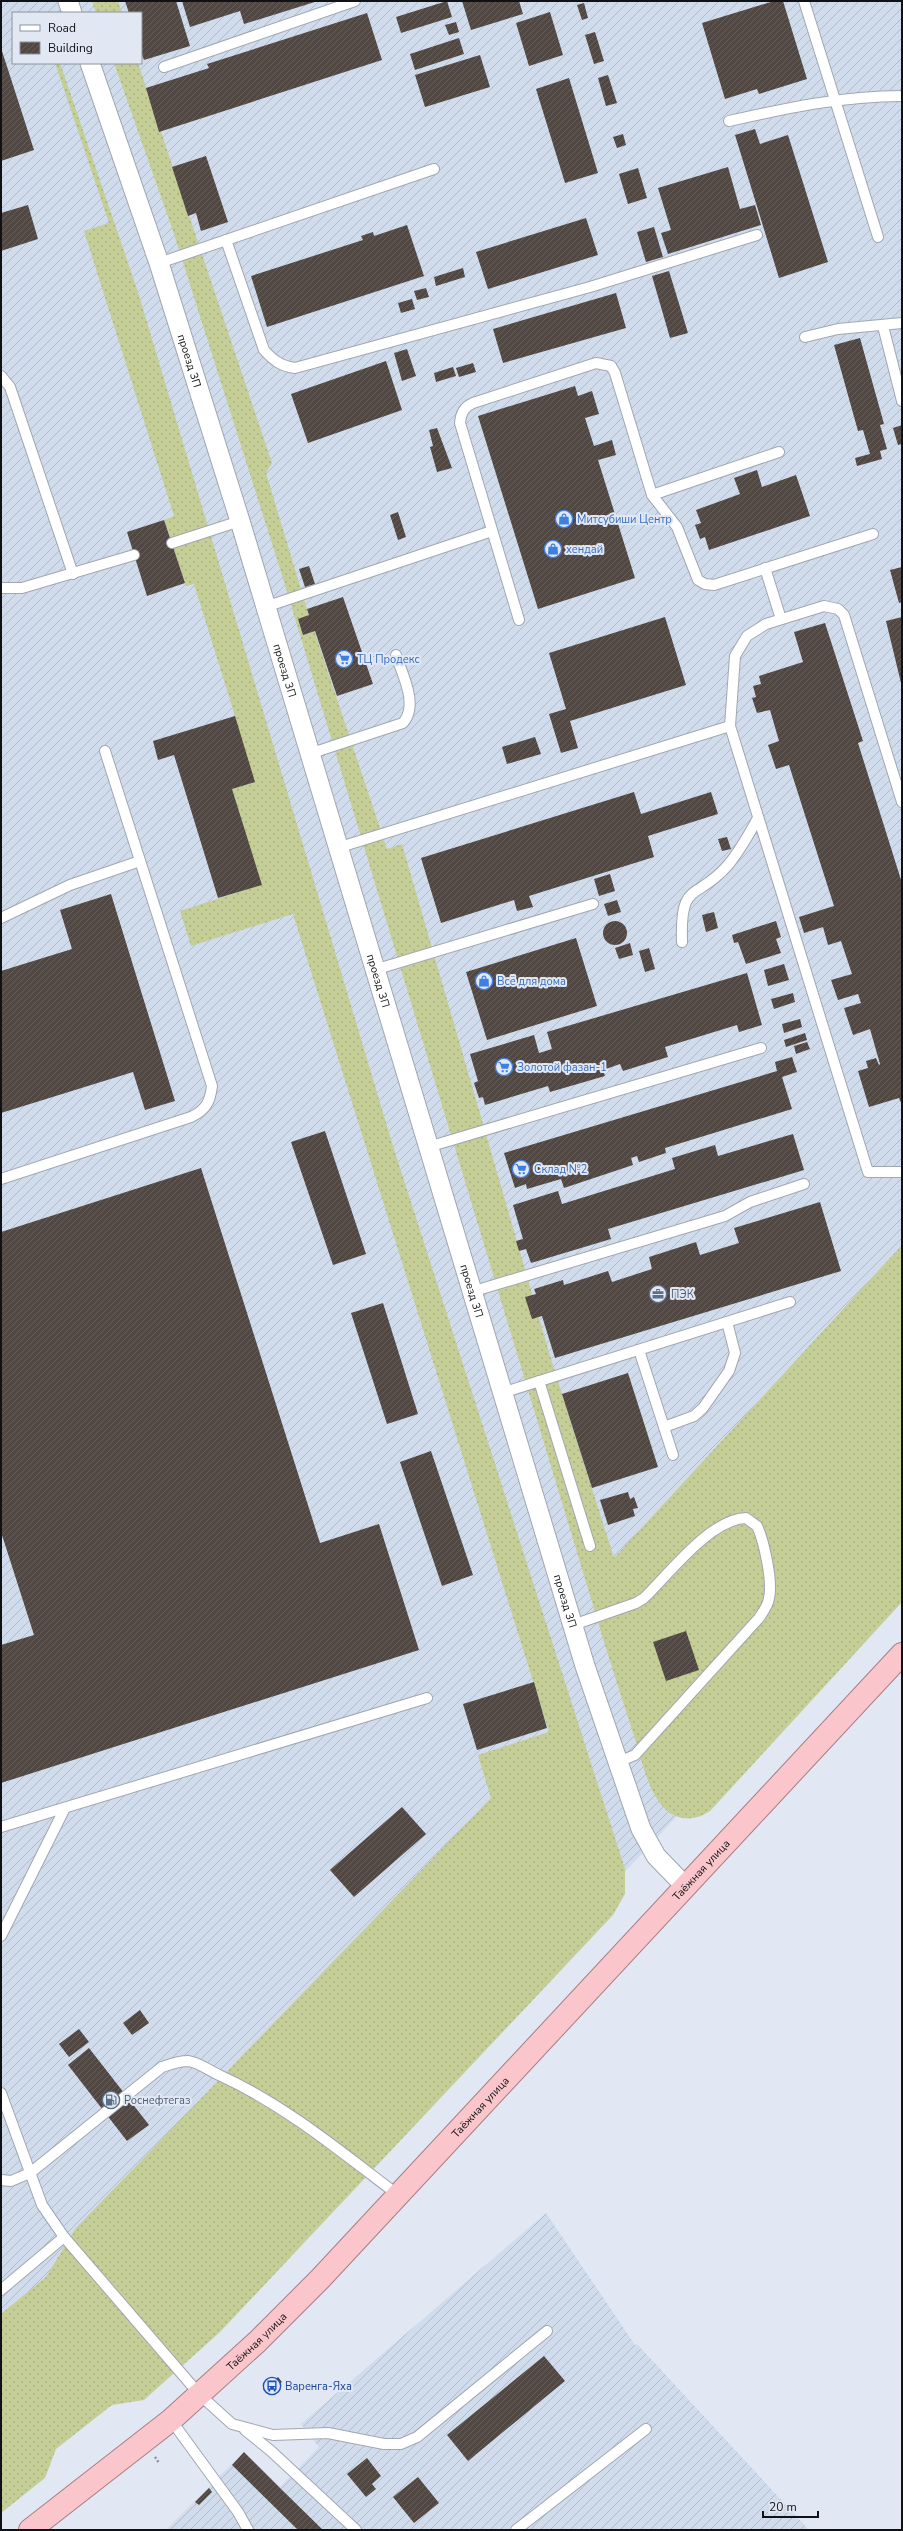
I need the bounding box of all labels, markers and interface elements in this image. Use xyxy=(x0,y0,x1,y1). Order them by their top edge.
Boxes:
legend xyxy=(12,12,142,64)
text: Road xyxy=(48,20,76,36)
text: Building xyxy=(48,40,93,56)
street label: проезд 3П xyxy=(174,332,205,389)
shop icon: Митсубиши Центр xyxy=(554,509,574,529)
place label: Митсубиши Центр xyxy=(577,512,672,527)
shop icon: хендай xyxy=(543,539,563,559)
place label: хендай xyxy=(566,542,603,557)
street label: проезд 3П xyxy=(269,642,300,699)
supermarket icon: ТЦ Продекс xyxy=(334,649,354,669)
place label: ТЦ Продекс xyxy=(357,652,420,667)
street label: проезд 3П xyxy=(363,952,393,1009)
shop icon: Всё для дома xyxy=(474,971,494,991)
place label: Всё для дома xyxy=(497,974,566,989)
supermarket icon: Золотой фазан-1 xyxy=(494,1057,514,1077)
place label: Золотой фазан-1 xyxy=(517,1060,607,1075)
supermarket icon: Склад №2 xyxy=(511,1159,531,1179)
place label: Склад №2 xyxy=(534,1162,587,1177)
street label: проезд 3П xyxy=(456,1262,487,1319)
office icon: ПЭК xyxy=(648,1284,668,1304)
place label: ПЭК xyxy=(671,1287,694,1302)
street label: проезд 3П xyxy=(550,1573,580,1630)
street label: Таёжная улица xyxy=(669,1836,733,1904)
street label: Таёжная улица xyxy=(448,2074,513,2141)
fuel station icon: Роснефтегаз xyxy=(101,2090,121,2110)
place label: Роснефтегаз xyxy=(124,2093,190,2108)
street label: Таёжная улица xyxy=(223,2309,290,2374)
bus stop icon: Варенга-Яха xyxy=(262,2376,282,2396)
place label: Варенга-Яха xyxy=(285,2379,352,2394)
scale bar xyxy=(763,2493,818,2519)
text: 20 m xyxy=(769,2499,797,2515)

